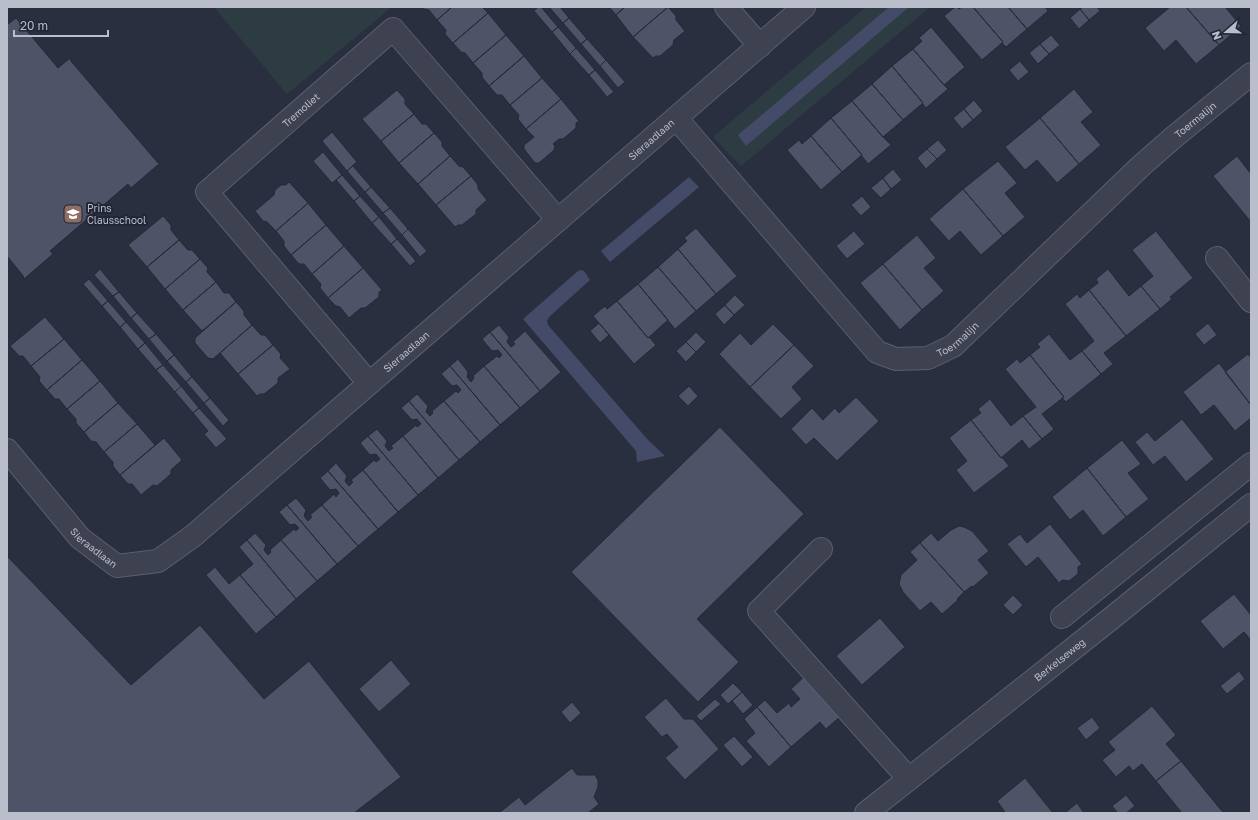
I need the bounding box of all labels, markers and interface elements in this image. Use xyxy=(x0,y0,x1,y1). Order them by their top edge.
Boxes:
scale bar xyxy=(14,12,108,38)
north arrow xyxy=(1206,12,1246,52)
text: 20 m xyxy=(20,18,48,33)
text: N xyxy=(1209,29,1224,42)
street label: Tremoliet xyxy=(280,90,322,129)
street label: Toermalijn xyxy=(1172,99,1218,140)
street label: Sieraadlaan xyxy=(626,116,677,163)
place label: Prins Clausschool xyxy=(87,202,146,226)
school or university icon: Prins Clausschool xyxy=(62,203,84,225)
street label: Toermalijn xyxy=(935,319,981,359)
street label: Sieraadlaan xyxy=(381,328,432,375)
street label: Sieraadlaan xyxy=(68,525,120,570)
street label: Berkelseweg xyxy=(1032,636,1087,683)

